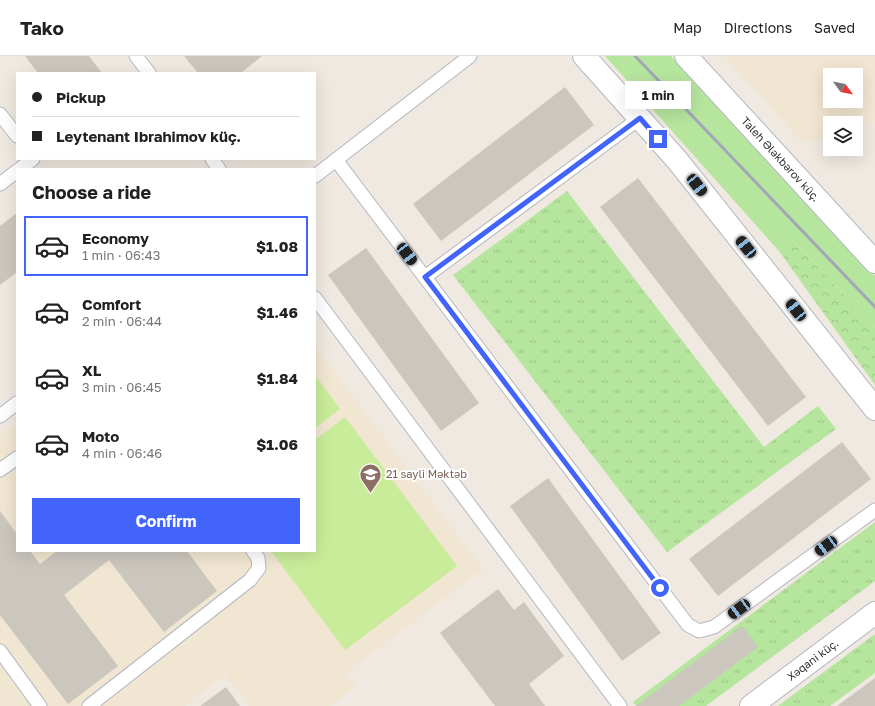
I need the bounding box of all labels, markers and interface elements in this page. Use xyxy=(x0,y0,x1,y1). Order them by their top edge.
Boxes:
text: Tako xyxy=(20,16,64,39)
text: Map xyxy=(673,19,702,36)
text: Directions xyxy=(724,19,792,36)
text: Saved xyxy=(814,19,855,36)
north arrow xyxy=(823,68,863,108)
map controls xyxy=(823,68,863,156)
callout: 1 min xyxy=(625,81,691,109)
text: 1 min xyxy=(642,87,674,103)
text: Pickup xyxy=(56,88,106,106)
street label: Taleh Ələkbərov küç. xyxy=(739,114,823,204)
button: layers xyxy=(823,116,863,156)
text: Leytenant Ibrahimov küç. xyxy=(56,127,241,145)
route end xyxy=(649,130,667,148)
car xyxy=(685,172,709,198)
text: Choose a ride xyxy=(32,181,151,203)
icon: car xyxy=(34,228,70,264)
text: Economy xyxy=(82,229,149,247)
car xyxy=(734,234,758,260)
text: $1.08 xyxy=(256,237,298,255)
car xyxy=(395,241,419,267)
text: 1 min · 06:43 xyxy=(82,247,160,263)
icon: car xyxy=(34,294,70,330)
text: Comfort xyxy=(82,295,141,313)
car xyxy=(784,297,808,323)
text: $1.46 xyxy=(257,303,298,321)
text: 2 min · 06:44 xyxy=(82,313,162,329)
icon: car xyxy=(34,360,70,396)
text: XL xyxy=(82,361,101,379)
text: $1.84 xyxy=(256,369,298,387)
text: 3 min · 06:45 xyxy=(82,379,162,395)
icon: car xyxy=(34,426,70,462)
text: Moto xyxy=(82,427,119,445)
text: $1.06 xyxy=(256,435,298,453)
text: 4 min · 06:46 xyxy=(82,445,162,461)
school or university icon: 21 sayli Məktəb xyxy=(357,461,383,494)
place label: 21 sayli Məktəb xyxy=(386,467,467,480)
button: Confirm xyxy=(32,498,300,544)
car xyxy=(813,534,839,558)
route start xyxy=(651,579,669,597)
car xyxy=(726,597,752,621)
street label: Xəqani küç. xyxy=(784,636,841,683)

